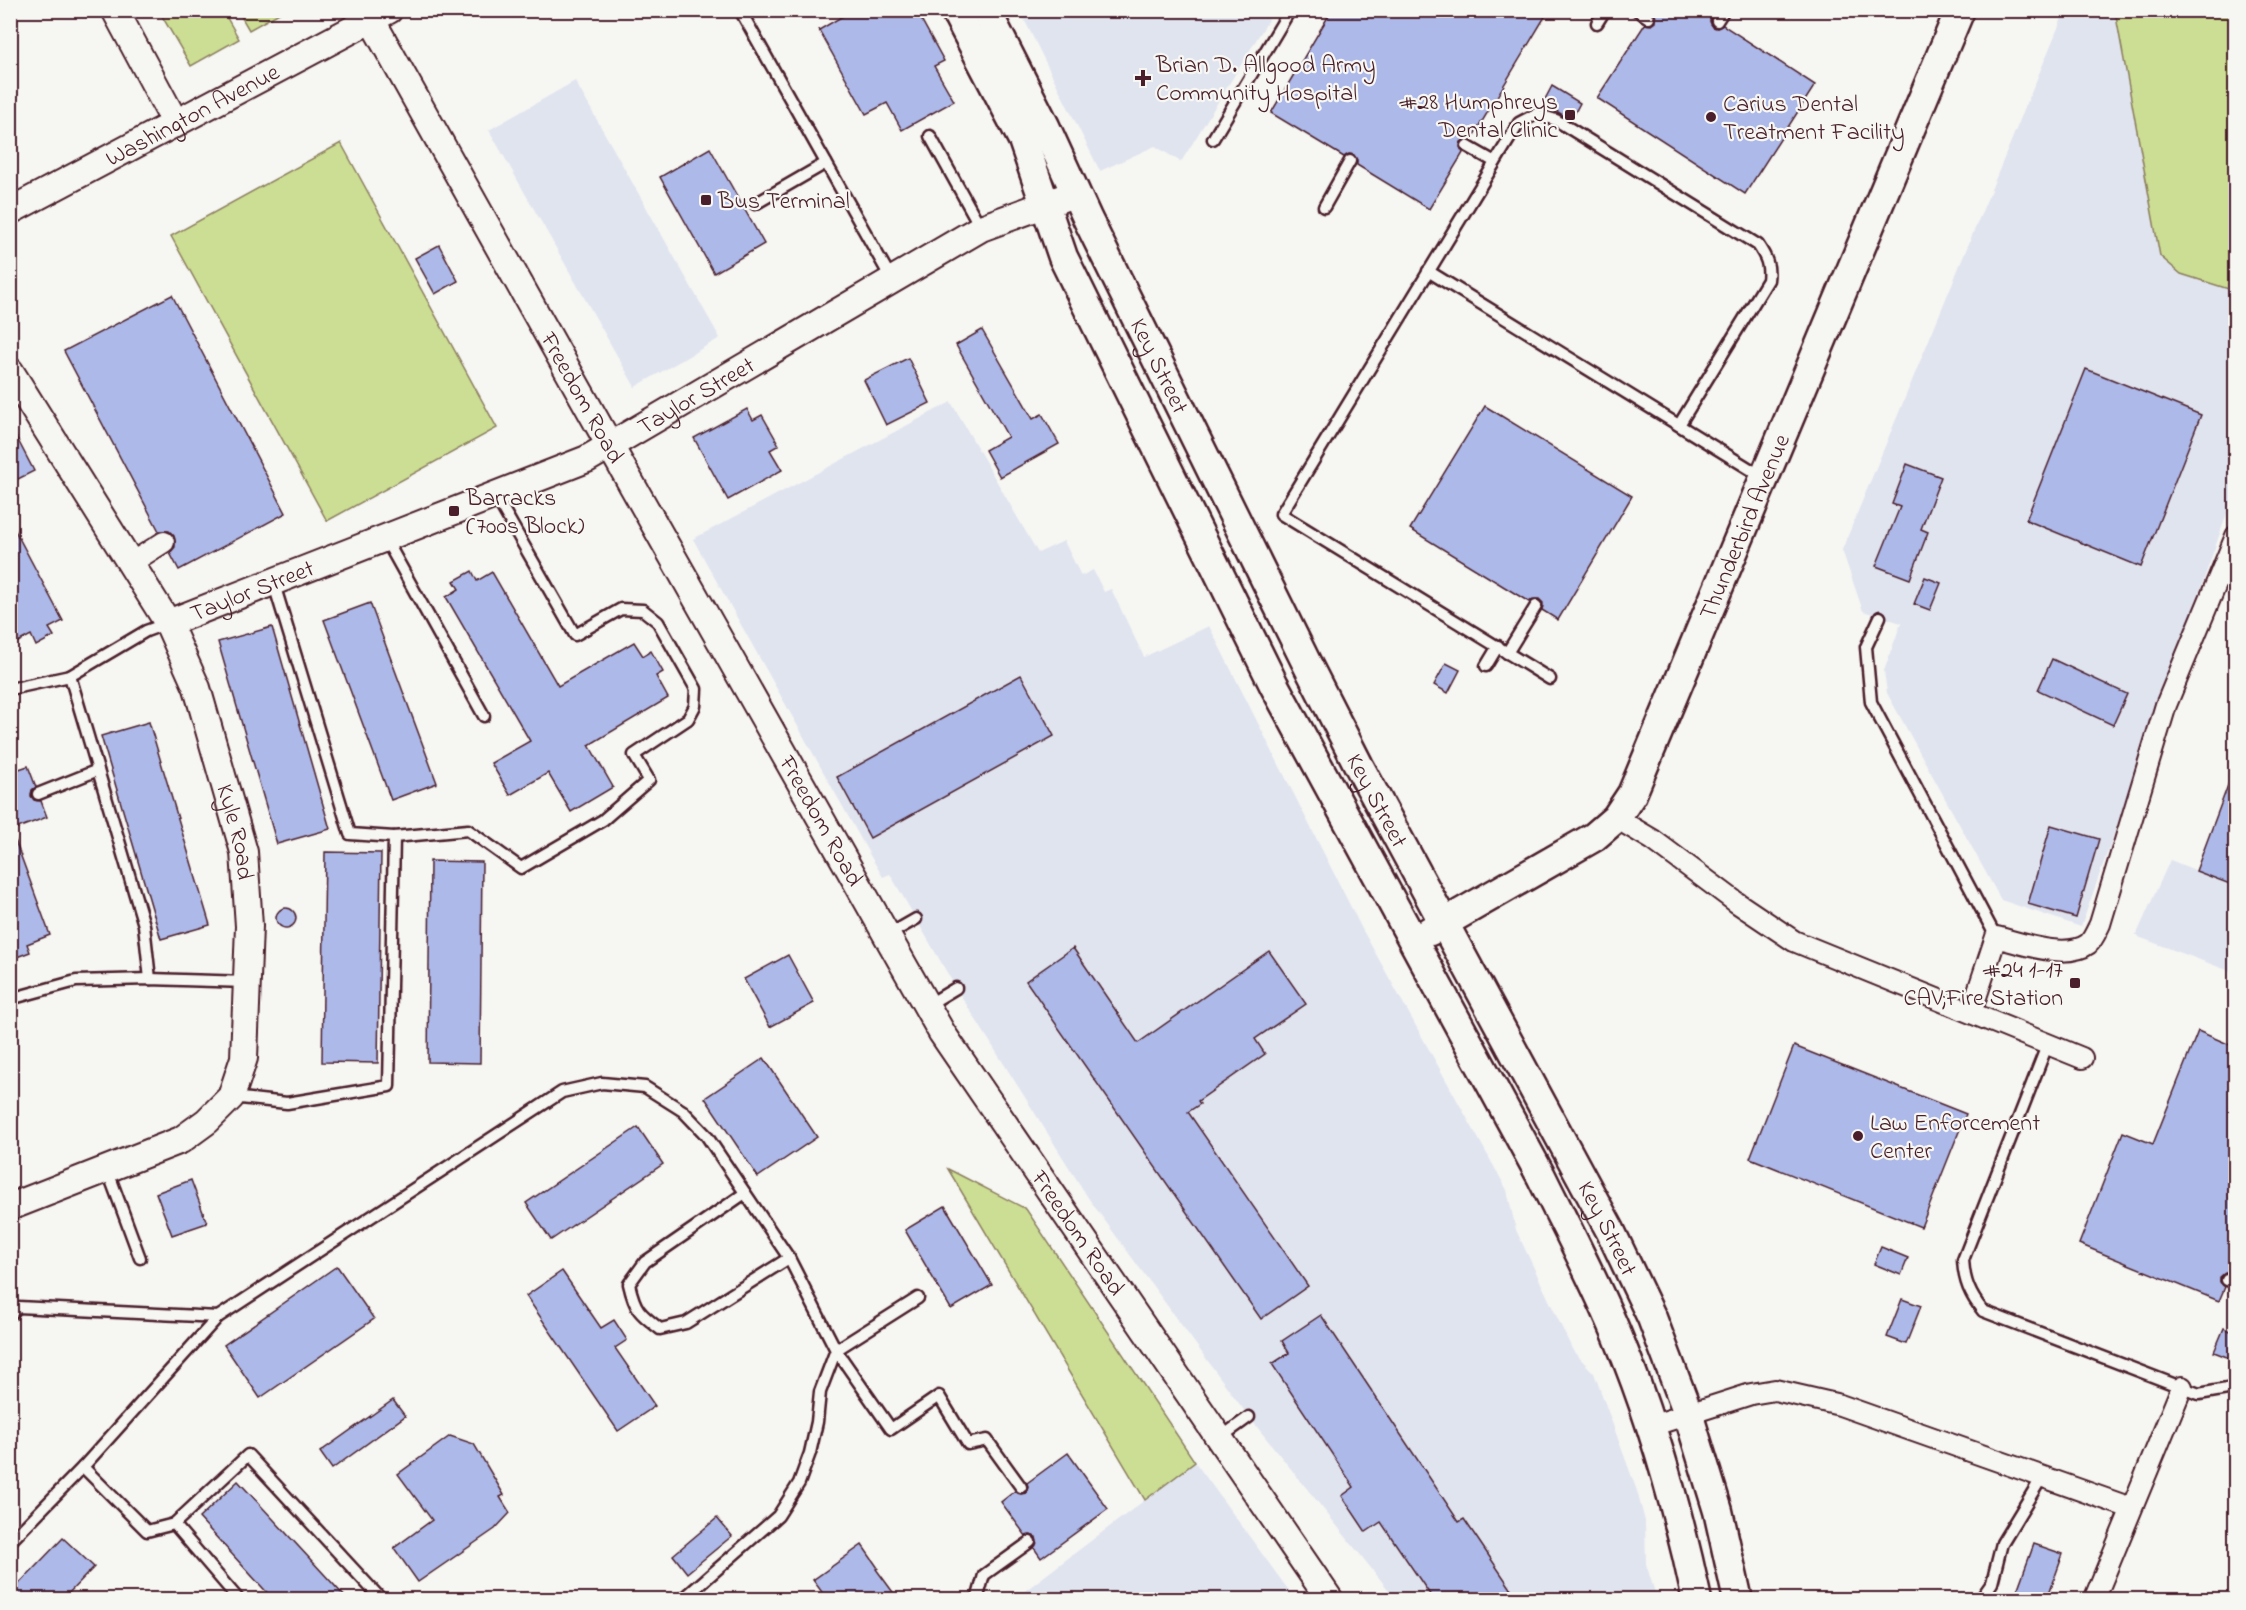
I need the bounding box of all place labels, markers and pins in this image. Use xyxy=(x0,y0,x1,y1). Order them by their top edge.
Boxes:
place label: Brian D. Allgood Army Community Hospital xyxy=(1155,49,1376,113)
marker: Brian D. Allgood Army Community Hospital xyxy=(1134,69,1152,87)
place label: #28 Humphreys Dental Clinic xyxy=(1399,86,1558,149)
place label: Carius Dental Treatment Facility xyxy=(1723,88,1905,152)
marker: #28 Humphreys Dental Clinic xyxy=(1563,108,1577,122)
marker: Carius Dental Treatment Facility xyxy=(1704,110,1718,124)
place label: Bus Terminal xyxy=(717,185,850,220)
marker: Bus Terminal xyxy=(699,193,713,207)
place label: Barracks (700s Block) xyxy=(465,482,584,545)
marker: Barracks (700s Block) xyxy=(447,504,461,518)
place label: #24 1-17 CAV;Fire Station xyxy=(1903,954,2063,1017)
marker: #24 1-17 CAV;Fire Station xyxy=(2068,976,2082,990)
place label: Law Enforcement Center xyxy=(1870,1107,2040,1170)
marker: Law Enforcement Center xyxy=(1851,1129,1865,1143)

